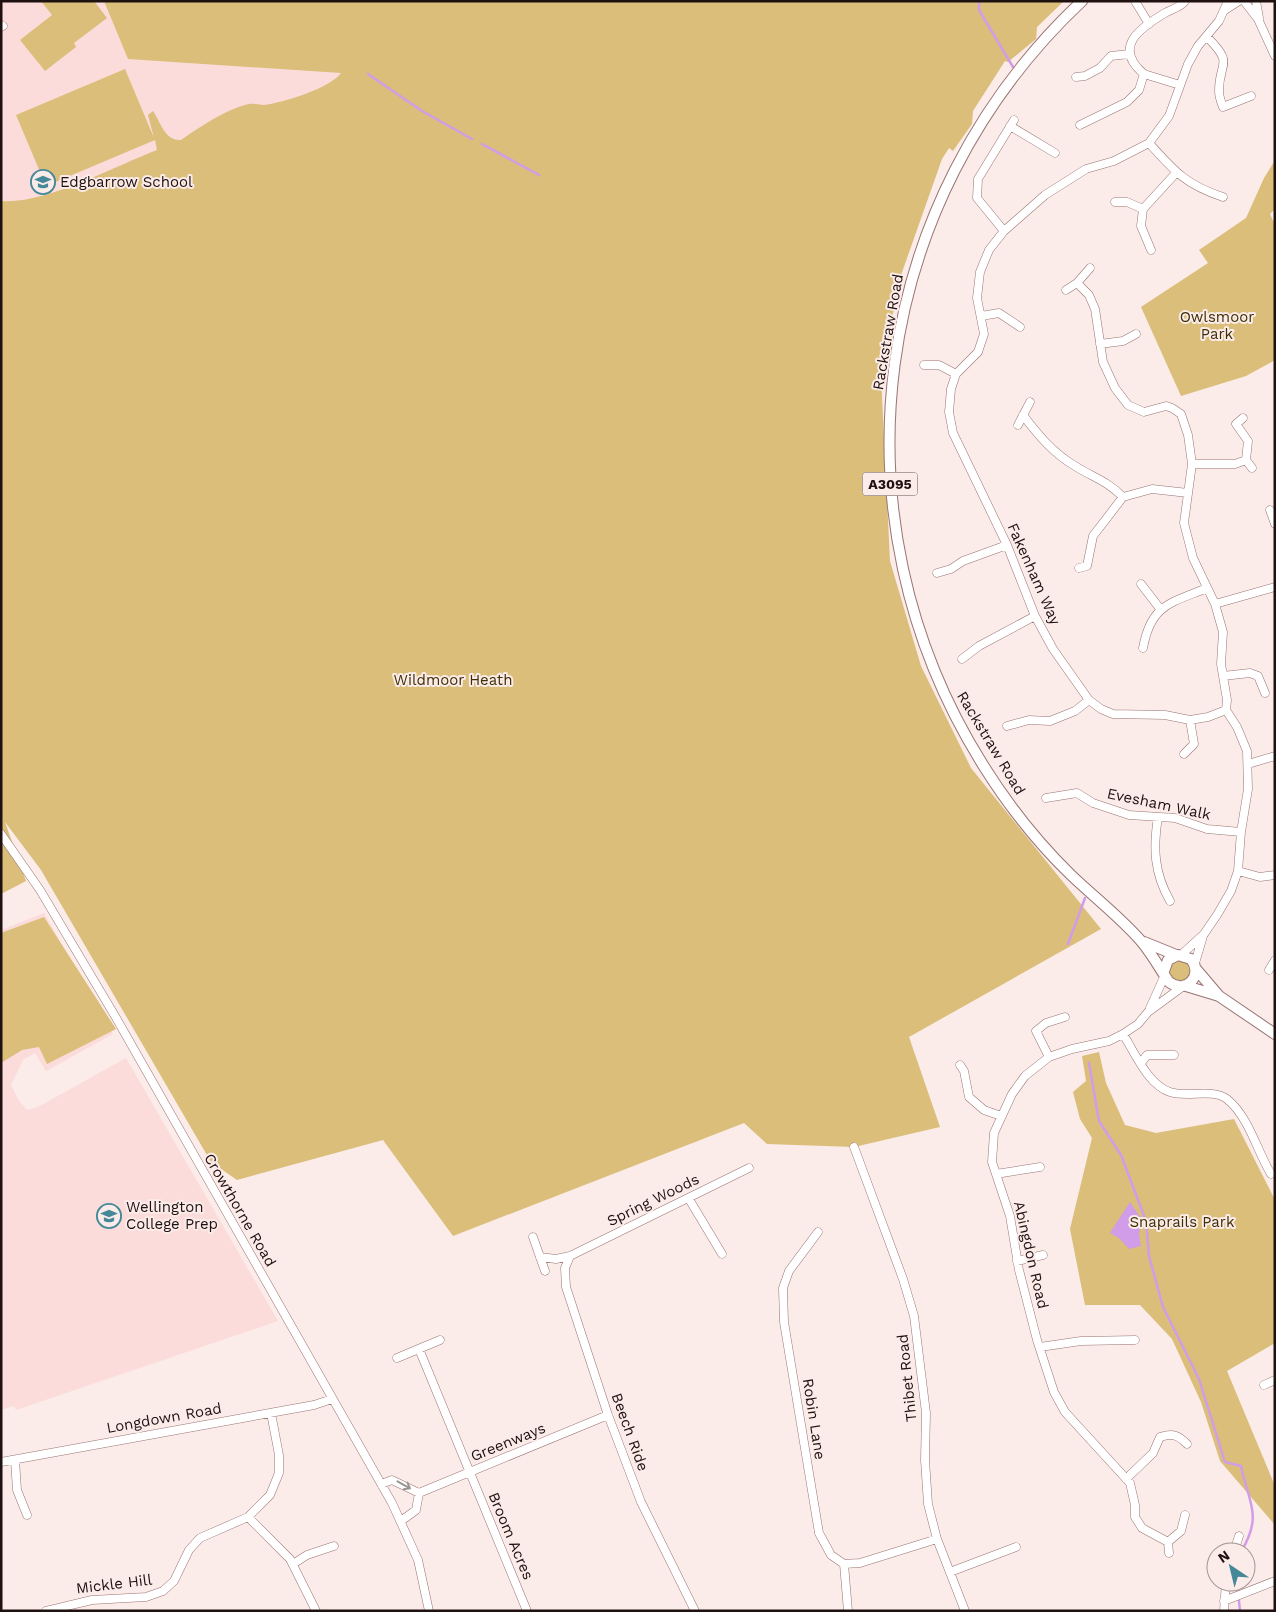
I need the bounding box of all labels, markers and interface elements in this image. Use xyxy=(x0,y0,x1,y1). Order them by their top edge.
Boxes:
school or university icon: Edgbarrow School xyxy=(30,169,56,195)
place label: Edgbarrow School xyxy=(60,173,193,191)
street label: Rackstraw Road xyxy=(869,273,907,391)
park label: Owlsmoor Park xyxy=(1180,308,1254,343)
road number: A3095 xyxy=(862,472,918,496)
street label: Fakenham Way xyxy=(1004,520,1065,628)
park label: Wildmoor Heath xyxy=(394,671,512,689)
street label: Rackstraw Road xyxy=(953,688,1029,798)
street label: Evesham Walk xyxy=(1105,784,1213,824)
street label: Crowthorne Road xyxy=(200,1150,280,1270)
street label: Spring Woods xyxy=(604,1170,702,1230)
place label: Wellington College Prep xyxy=(126,1198,218,1233)
street label: Abingdon Road xyxy=(1010,1199,1052,1311)
school or university icon: Wellington College Prep xyxy=(96,1203,122,1229)
park label: Snaprails Park xyxy=(1130,1213,1235,1231)
street label: Thibet Road xyxy=(893,1333,921,1423)
street label: Robin Lane xyxy=(799,1377,829,1461)
street label: Beech Ride xyxy=(608,1390,652,1474)
street label: Longdown Road xyxy=(105,1399,223,1437)
street label: Greenways xyxy=(468,1419,548,1465)
one-way arrow xyxy=(396,1480,411,1490)
street label: Broom Acres xyxy=(485,1490,538,1582)
north arrow xyxy=(1206,1542,1256,1592)
text: N xyxy=(1215,1547,1232,1566)
street label: Mickle Hill xyxy=(75,1570,153,1598)

